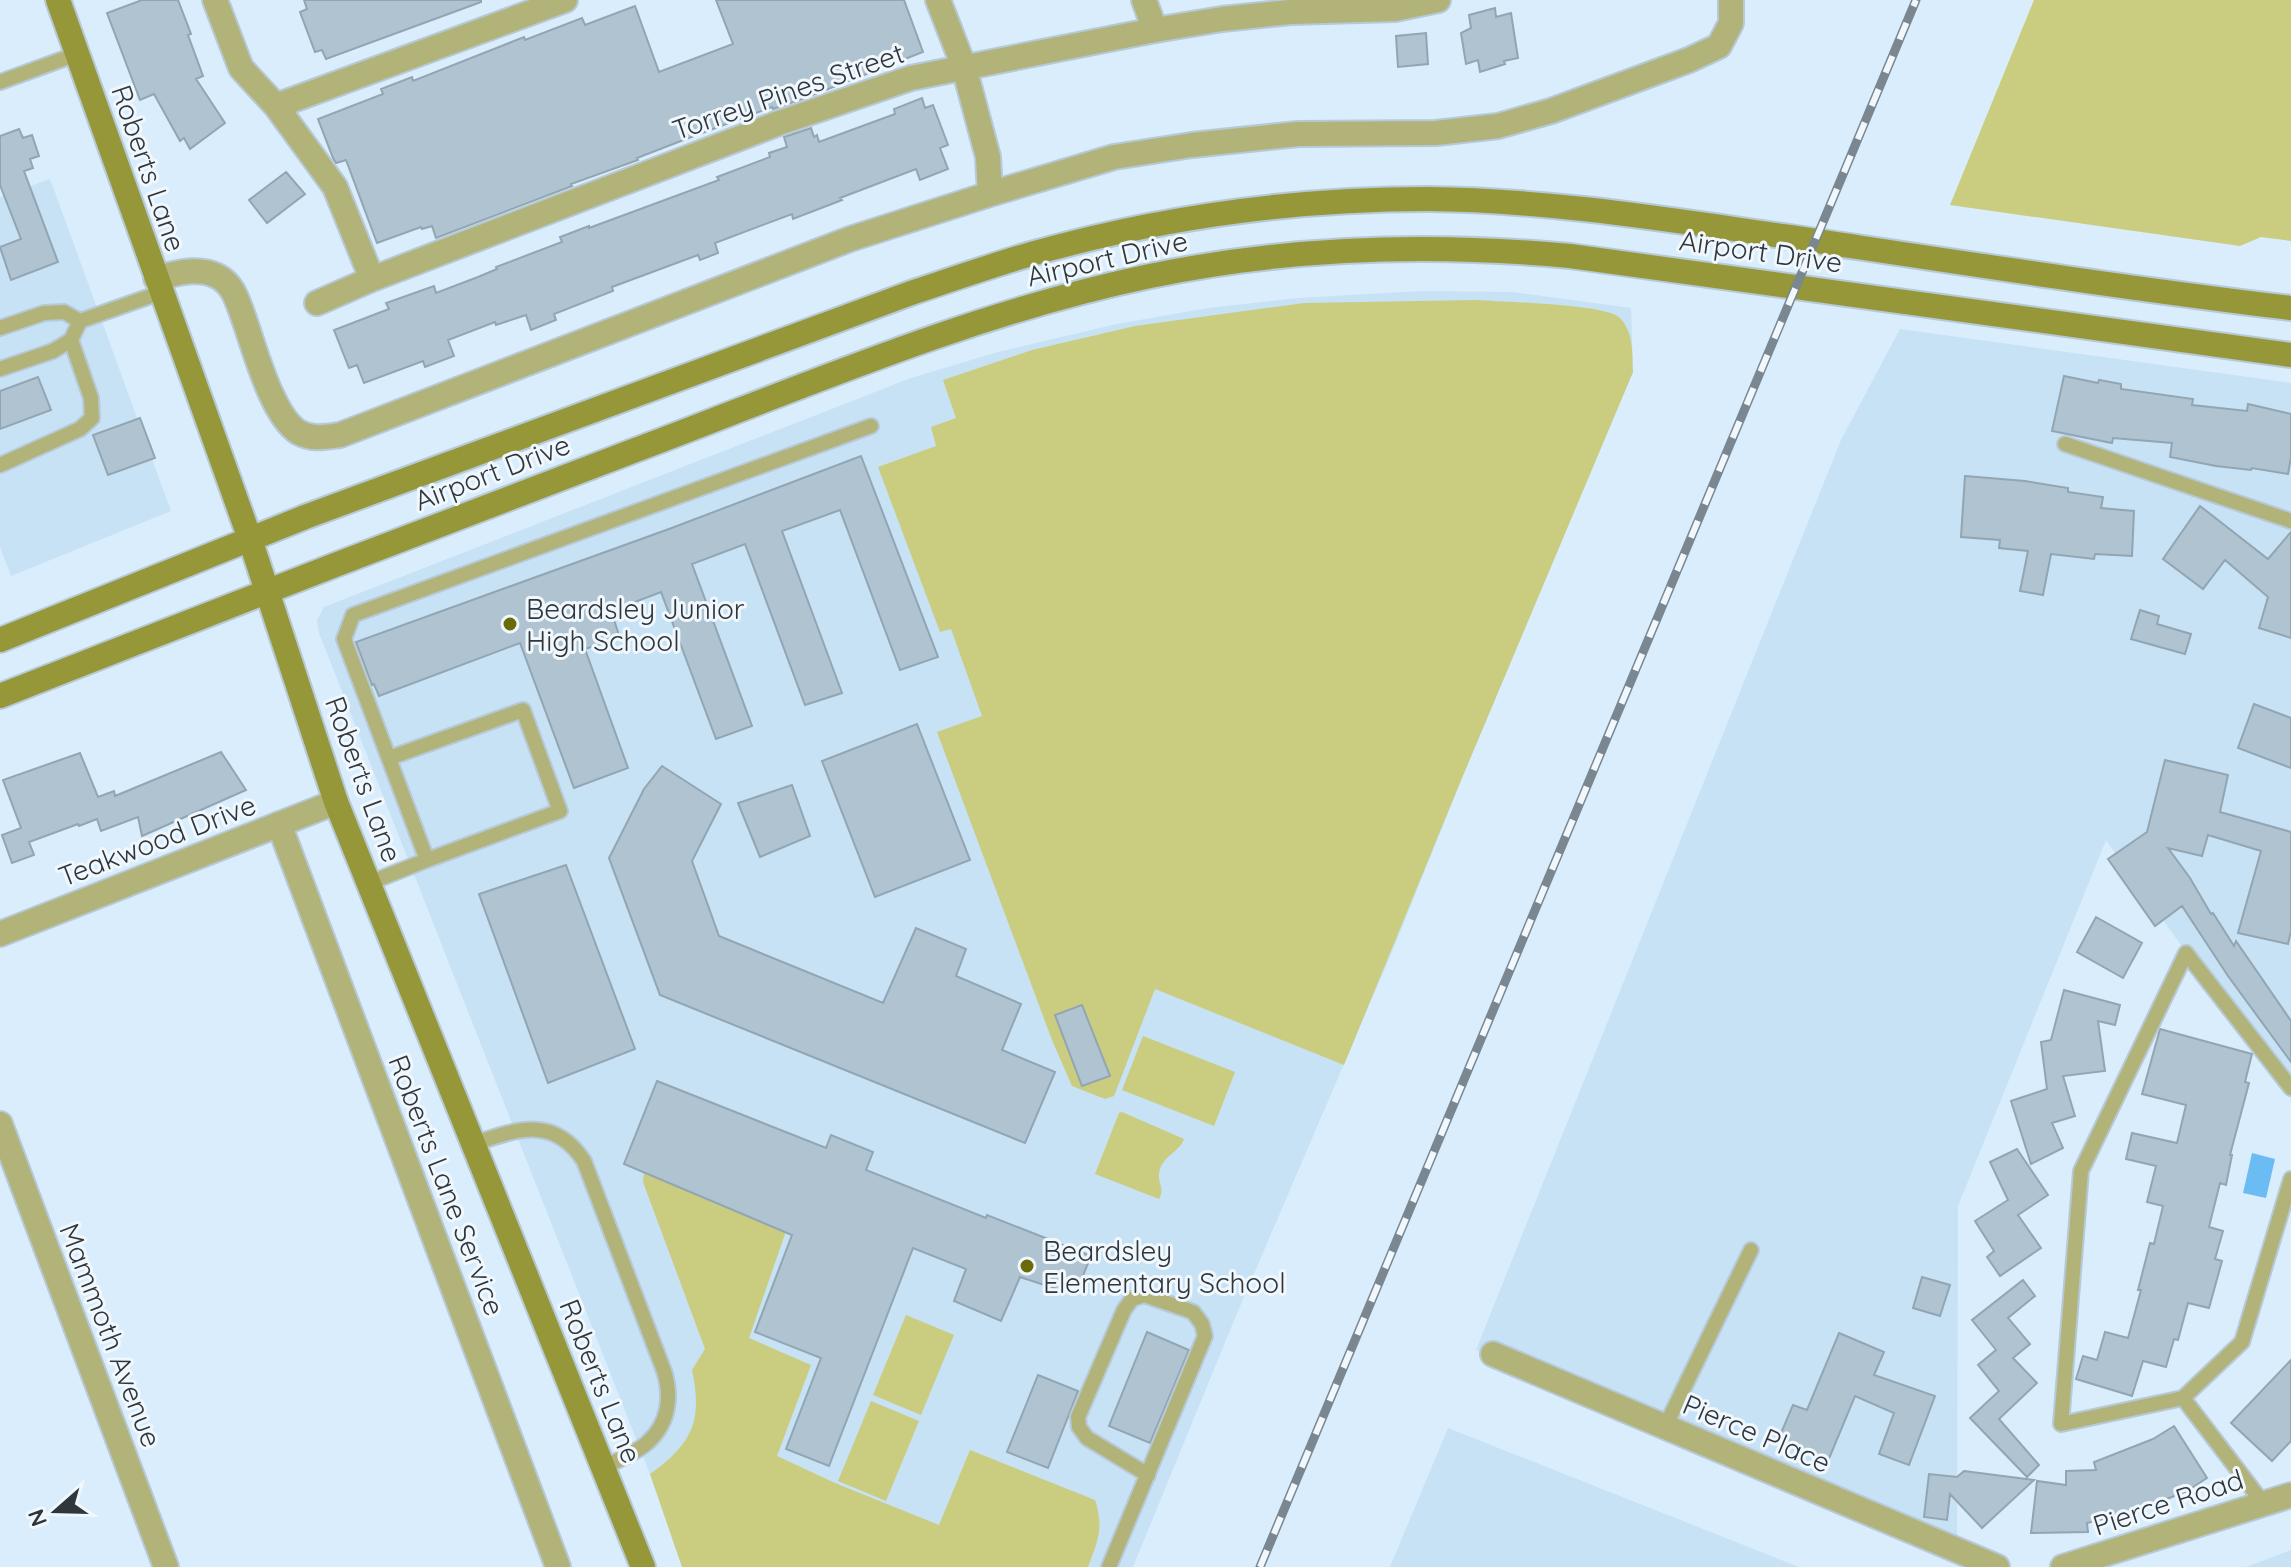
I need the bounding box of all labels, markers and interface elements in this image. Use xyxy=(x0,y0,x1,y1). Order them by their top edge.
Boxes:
street label: Torrey Pines Street xyxy=(668,35,908,147)
street label: Roberts Lane xyxy=(104,80,194,256)
street label: Airport Drive xyxy=(1023,222,1191,294)
street label: Airport Drive xyxy=(1677,222,1845,280)
street label: Airport Drive xyxy=(409,426,575,518)
place label: Beardsley Junior High School xyxy=(526,591,745,658)
marker: Beardsley Junior High School xyxy=(501,615,519,633)
street label: Roberts Lane xyxy=(318,691,410,867)
street label: Teakwood Drive xyxy=(53,786,261,894)
street label: Roberts Lane Service xyxy=(381,1050,513,1320)
street label: Mammoth Avenue xyxy=(52,1218,170,1452)
place label: Beardsley Elementary School xyxy=(1043,1233,1286,1300)
marker: Beardsley Elementary School xyxy=(1018,1257,1036,1275)
street label: Roberts Lane xyxy=(552,1294,650,1468)
street label: Pierce Place xyxy=(1678,1386,1836,1480)
street label: Pierce Road xyxy=(2088,1461,2248,1543)
north arrow xyxy=(16,1471,96,1551)
text: N xyxy=(21,1505,53,1530)

